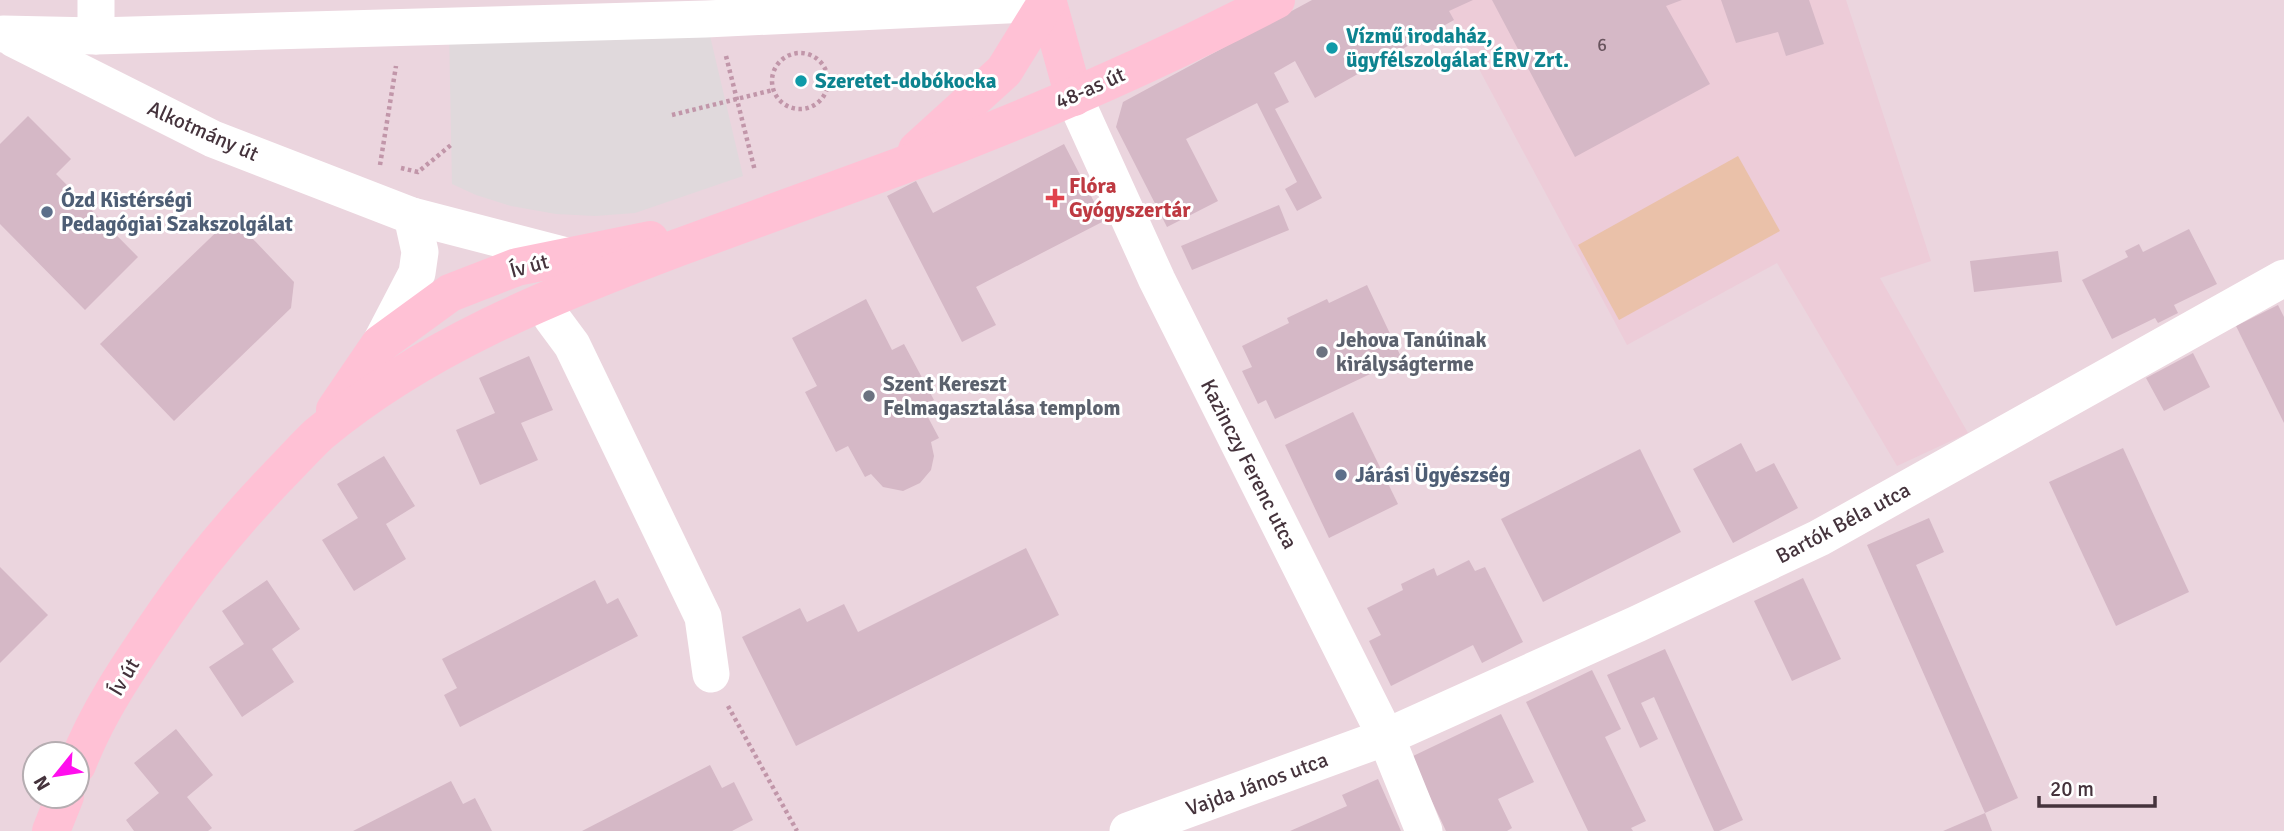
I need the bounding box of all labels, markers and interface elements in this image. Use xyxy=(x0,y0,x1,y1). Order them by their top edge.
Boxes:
place label: Vízmű irodaház, ügyfélszolgálat ÉRV Zrt. xyxy=(1346,23,1569,73)
house number: 6 xyxy=(1597,34,1607,56)
marker: Vízmű irodaház, ügyfélszolgálat ÉRV Zrt. xyxy=(1324,40,1340,56)
street label: 48-as út xyxy=(1051,61,1129,115)
place label: Szeretet-dobókocka xyxy=(815,68,997,94)
marker: Szeretet-dobókocka xyxy=(793,73,809,89)
street label: Alkotmány út xyxy=(143,95,263,167)
place label: Flóra Gyógyszertár xyxy=(1069,173,1191,223)
place label: Ózd Kistérségi Pedagógiai Szakszolgálat xyxy=(61,186,293,237)
marker: Flóra Gyógyszertár xyxy=(1047,190,1063,206)
marker: Ózd Kistérségi Pedagógiai Szakszolgálat xyxy=(39,204,55,220)
street label: Ív út xyxy=(507,248,551,284)
place label: Jehova Tanúinak királyságterme xyxy=(1336,327,1486,377)
marker: Jehova Tanúinak királyságterme xyxy=(1314,344,1330,360)
place label: Szent Kereszt Felmagasztalása templom xyxy=(883,371,1120,421)
street label: Kazinczy Ferenc utca xyxy=(1195,375,1303,553)
marker: Szent Kereszt Felmagasztalása templom xyxy=(861,388,877,404)
place label: Járási Ügyészség xyxy=(1355,462,1510,488)
marker: Járási Ügyészség xyxy=(1333,467,1349,483)
street label: Bartók Béla utca xyxy=(1771,477,1915,569)
street label: Ív út xyxy=(103,654,145,700)
north arrow xyxy=(21,740,91,810)
street label: Vajda János utca xyxy=(1183,746,1331,822)
scale bar xyxy=(2039,764,2154,808)
text: N xyxy=(28,771,56,795)
text: 20 m xyxy=(2050,776,2094,802)

